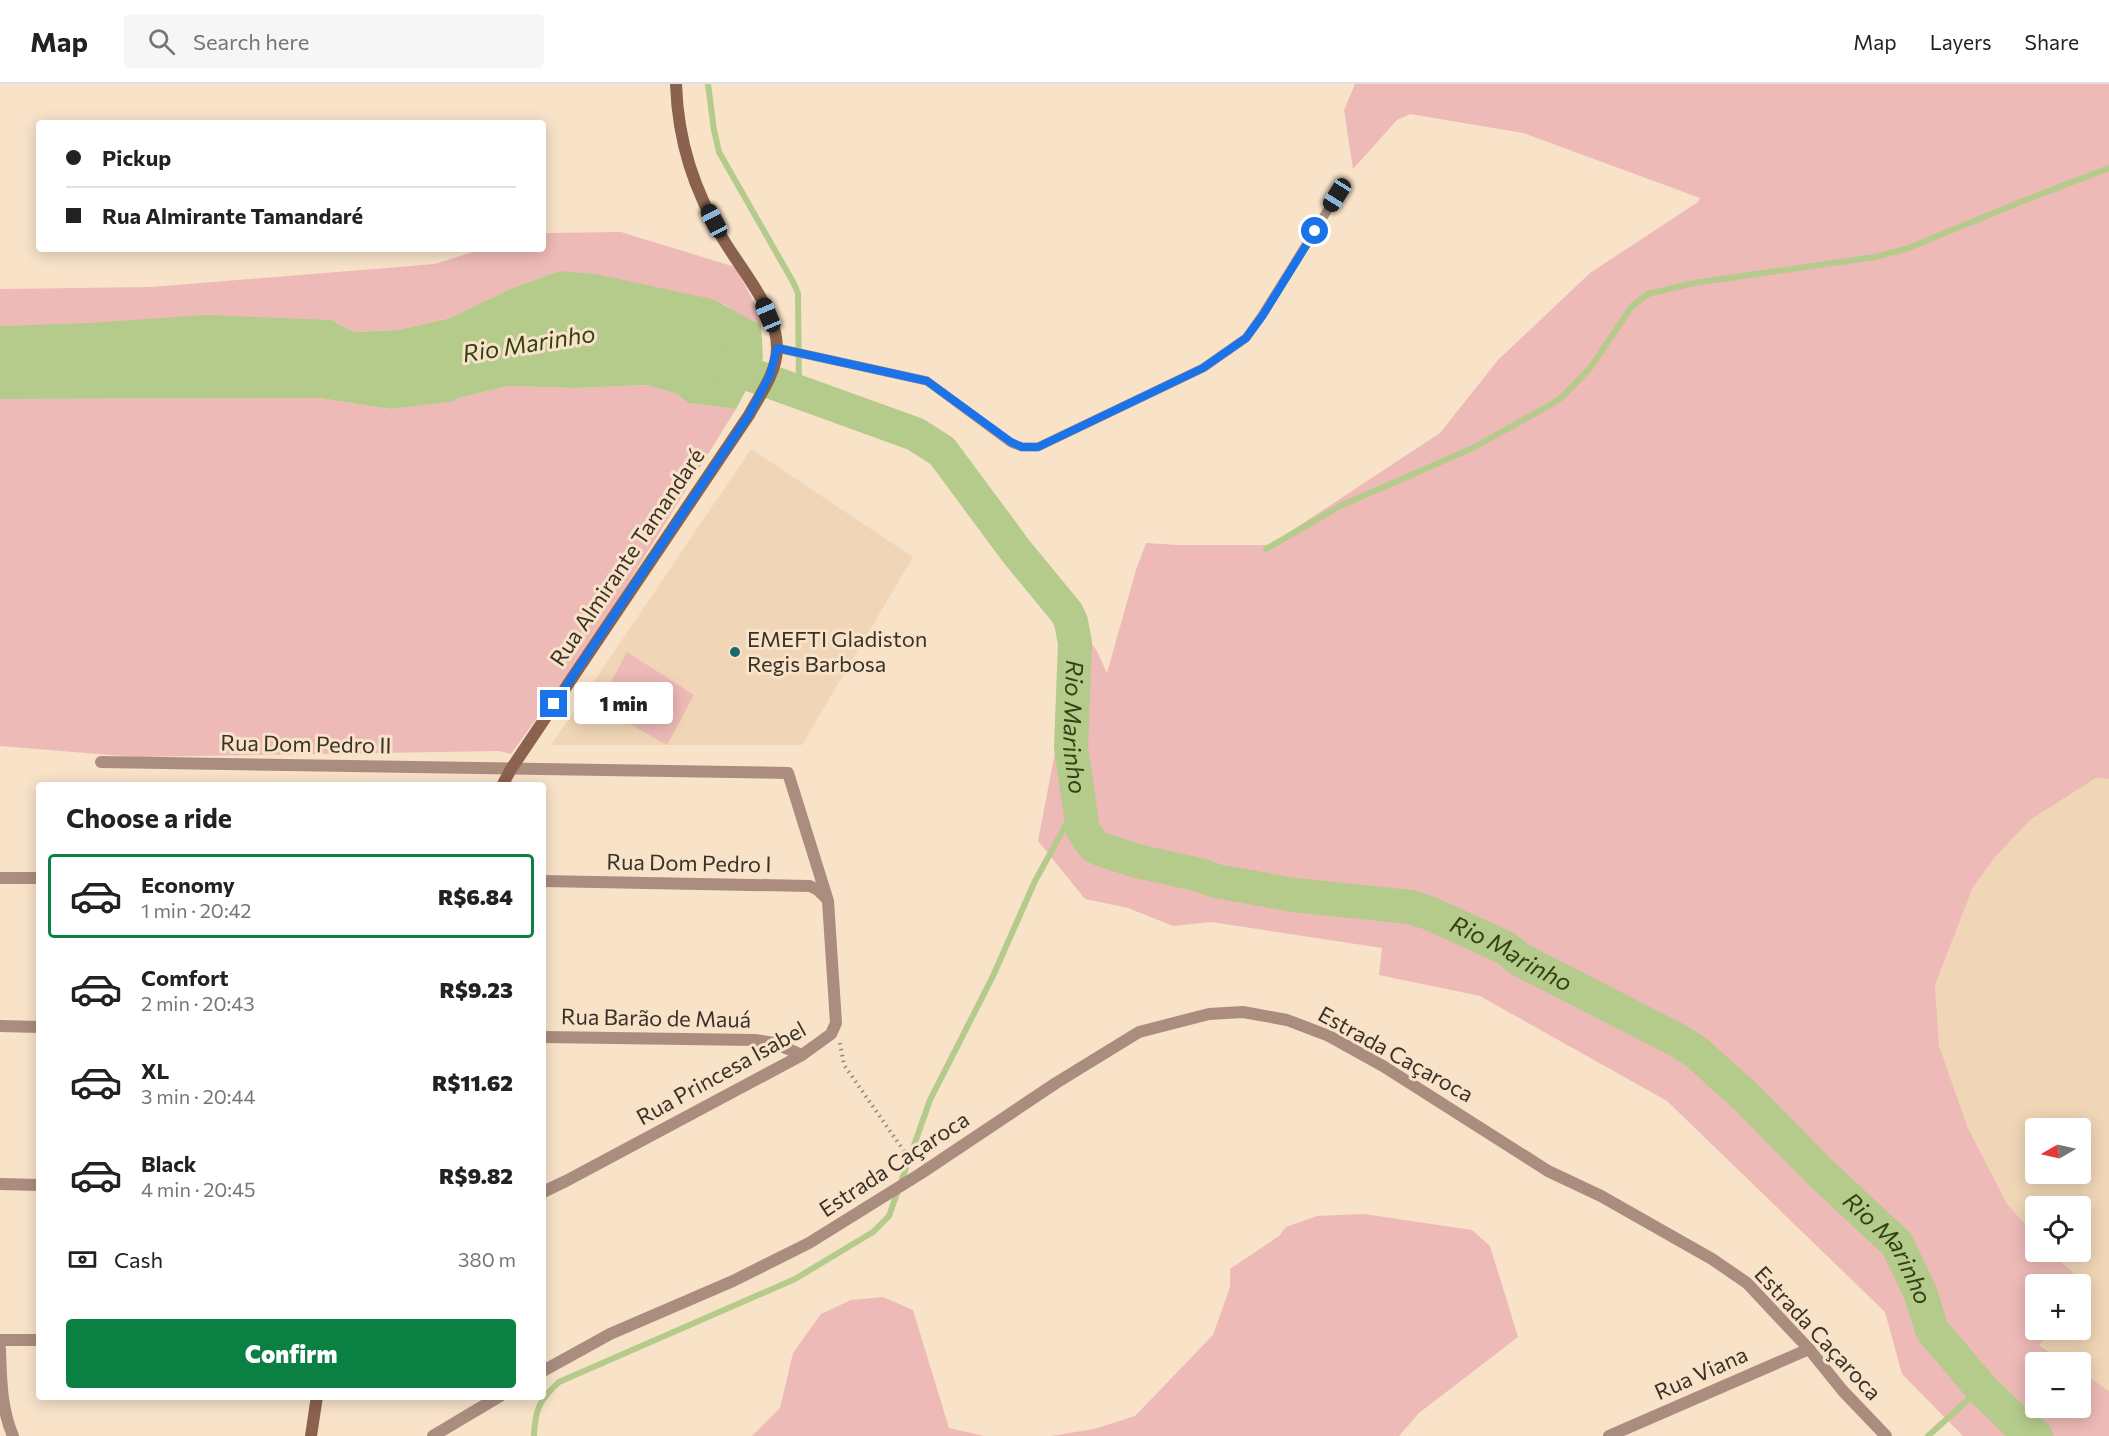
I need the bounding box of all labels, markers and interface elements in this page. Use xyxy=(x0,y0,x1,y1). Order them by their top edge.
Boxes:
search box xyxy=(124,14,544,68)
text: Map xyxy=(30,24,88,58)
icon: search xyxy=(145,25,178,58)
text: Search here xyxy=(193,28,309,55)
text: Map xyxy=(1853,29,1897,54)
text: Layers xyxy=(1930,29,1992,54)
text: Share xyxy=(2025,29,2079,54)
text: Pickup xyxy=(102,144,171,171)
car xyxy=(1320,175,1354,215)
car xyxy=(698,201,730,241)
text: Rua Almirante Tamandaré xyxy=(102,202,363,229)
route start xyxy=(1301,217,1328,244)
car xyxy=(753,295,783,335)
water label: Rio Marinho xyxy=(460,318,597,367)
street label: Rua Almirante Tamandaré xyxy=(544,443,710,671)
place label: EMEFTI Gladiston Regis Barbosa xyxy=(747,625,927,677)
marker: EMEFTI Gladiston Regis Barbosa xyxy=(728,645,742,659)
water label: Rio Marinho xyxy=(1058,660,1094,796)
callout: 1 min xyxy=(575,683,674,725)
route end xyxy=(540,690,567,717)
text: 1 min xyxy=(599,691,648,715)
street label: Rua Dom Pedro II xyxy=(220,729,392,758)
text: Choose a ride xyxy=(66,801,232,834)
street label: Rua Dom Pedro I xyxy=(606,848,772,877)
icon: car xyxy=(69,869,123,923)
text: Economy xyxy=(141,871,235,898)
text: R$6.84 xyxy=(438,883,513,910)
text: 1 min · 20:42 xyxy=(141,898,251,922)
water label: Rio Marinho xyxy=(1446,909,1577,997)
icon: car xyxy=(69,962,123,1016)
text: Comfort xyxy=(141,964,229,991)
text: R$9.23 xyxy=(439,976,513,1003)
text: 2 min · 20:43 xyxy=(141,991,255,1015)
street label: Estrada Caçaroca xyxy=(1314,1000,1479,1107)
street label: Rua Barão de Mauá xyxy=(561,1002,751,1033)
street label: Rua Princesa Isabel xyxy=(631,1015,810,1130)
icon: car xyxy=(69,1055,123,1109)
text: XL xyxy=(141,1057,169,1084)
text: R$11.62 xyxy=(432,1069,513,1096)
text: 3 min · 20:44 xyxy=(141,1084,255,1108)
street label: Estrada Caçaroca xyxy=(814,1105,974,1222)
north arrow xyxy=(2025,1118,2091,1184)
map controls xyxy=(2025,1118,2091,1418)
icon: car xyxy=(69,1148,123,1202)
text: Black xyxy=(141,1150,196,1177)
text: R$9.82 xyxy=(439,1162,513,1189)
text: 4 min · 20:45 xyxy=(141,1177,256,1201)
water label: Rio Marinho xyxy=(1838,1185,1939,1308)
button: locate xyxy=(2025,1196,2091,1262)
icon: cash xyxy=(66,1243,99,1276)
text: Cash xyxy=(114,1246,163,1273)
text: 380 m xyxy=(458,1247,516,1271)
street label: Estrada Caçaroca xyxy=(1749,1260,1887,1405)
button: + xyxy=(2025,1274,2091,1340)
button: Confirm xyxy=(66,1319,516,1388)
street label: Rua Viana xyxy=(1650,1340,1752,1405)
button: − xyxy=(2025,1352,2091,1418)

